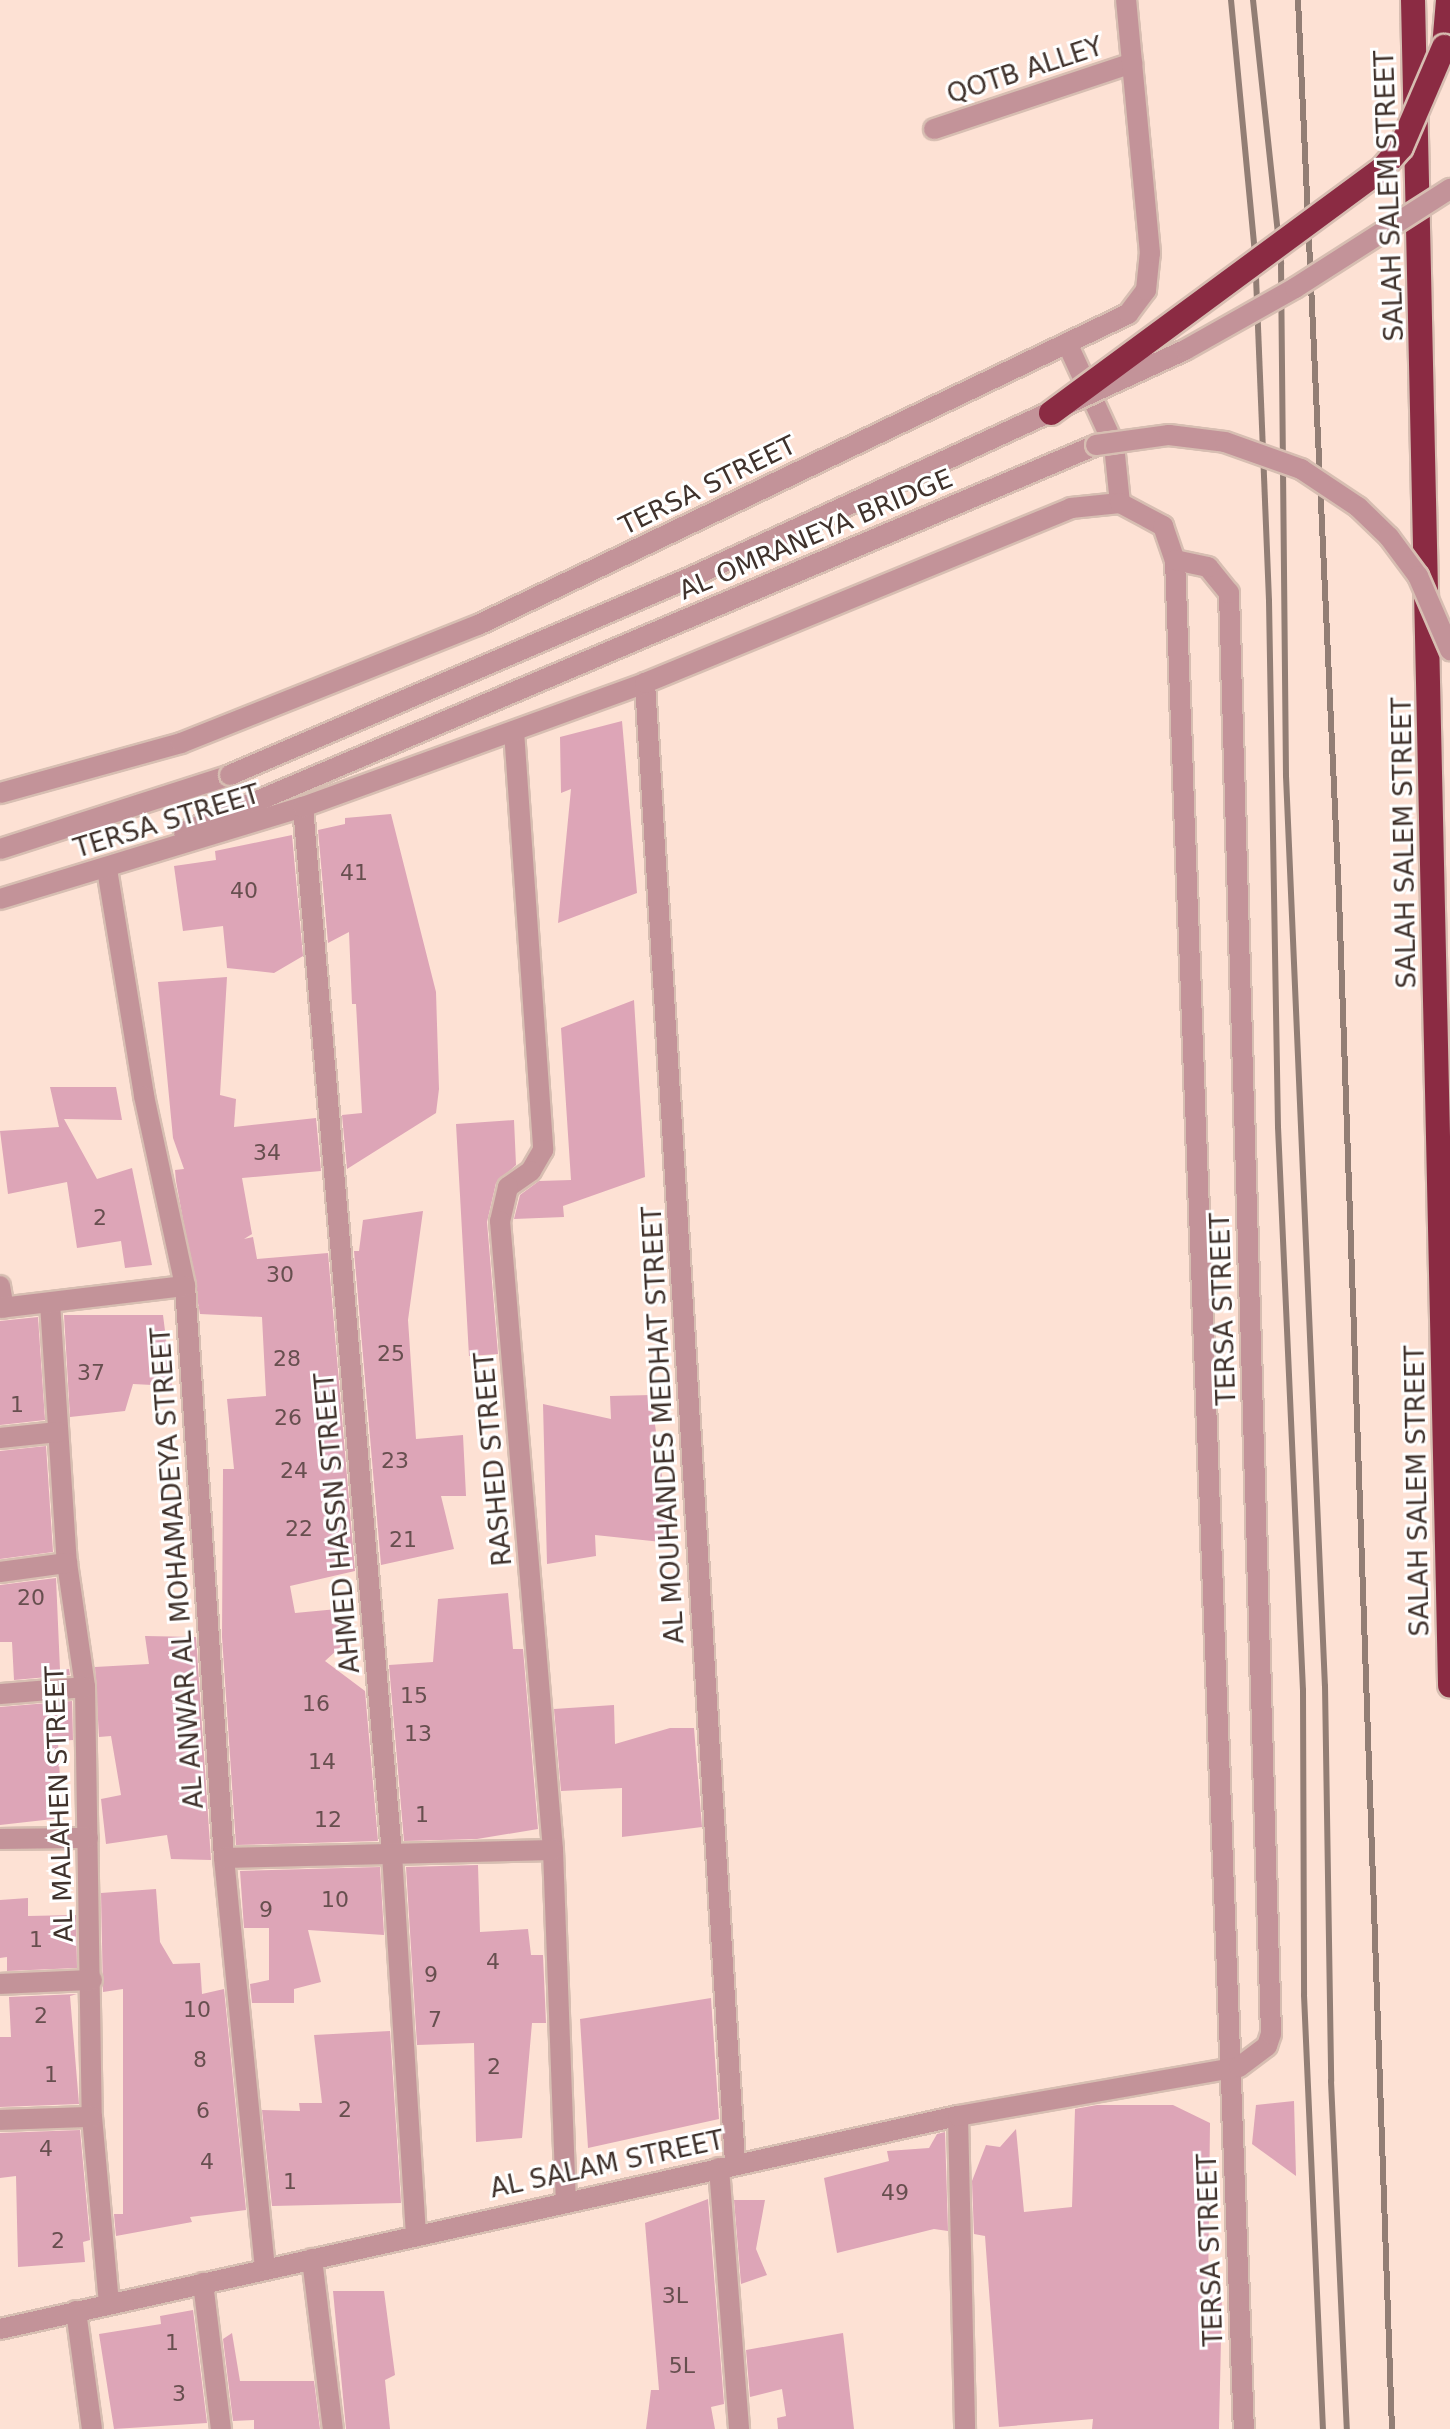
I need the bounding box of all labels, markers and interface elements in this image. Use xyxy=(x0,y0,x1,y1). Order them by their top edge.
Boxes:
street label: QOTB ALLEY xyxy=(943,31,1107,111)
street label: SALAH SALEM STREET xyxy=(1369,50,1411,342)
street label: TERSA STREET xyxy=(615,430,801,542)
street label: AL OMRANEYA BRIDGE xyxy=(675,463,957,607)
street label: SALAH SALEM STREET xyxy=(1387,697,1423,989)
street label: TERSA STREET xyxy=(70,779,264,865)
house number: 41 xyxy=(340,860,368,886)
house number: 40 xyxy=(230,878,258,904)
house number: 34 xyxy=(253,1140,281,1166)
house number: 2 xyxy=(93,1205,107,1231)
street label: AL MOUHANDES MEDHAT STREET xyxy=(637,1205,691,1645)
street label: TERSA STREET xyxy=(1205,1212,1243,1406)
house number: 30 xyxy=(266,1262,294,1288)
street label: AL ANWAR AL MOHAMADEYA STREET xyxy=(146,1326,210,1810)
house number: 25 xyxy=(377,1341,405,1367)
street label: SALAH SALEM STREET xyxy=(1400,1345,1436,1637)
house number: 28 xyxy=(273,1346,301,1372)
street label: RASHED STREET xyxy=(469,1351,519,1567)
house number: 37 xyxy=(77,1360,105,1386)
street label: AHMED HASSN STREET xyxy=(309,1371,367,1675)
house number: 1 xyxy=(10,1392,24,1418)
house number: 26 xyxy=(274,1405,302,1431)
house number: 23 xyxy=(381,1448,409,1474)
house number: 24 xyxy=(280,1458,308,1484)
house number: 22 xyxy=(285,1516,313,1542)
house number: 21 xyxy=(389,1527,417,1553)
house number: 20 xyxy=(17,1585,45,1611)
street label: AL MALAHEN STREET xyxy=(40,1665,80,1943)
house number: 15 xyxy=(400,1683,428,1709)
house number: 16 xyxy=(302,1691,330,1717)
house number: 13 xyxy=(404,1721,432,1747)
house number: 14 xyxy=(308,1749,336,1775)
house number: 1 xyxy=(415,1802,429,1828)
house number: 12 xyxy=(314,1807,342,1833)
house number: 10 xyxy=(321,1887,349,1913)
house number: 9 xyxy=(259,1897,273,1923)
house number: 1 xyxy=(29,1927,43,1953)
house number: 4 xyxy=(486,1949,500,1975)
house number: 9 xyxy=(424,1962,438,1988)
house number: 10 xyxy=(183,1997,211,2023)
house number: 2 xyxy=(34,2003,48,2029)
house number: 7 xyxy=(428,2007,442,2033)
house number: 8 xyxy=(193,2047,207,2073)
house number: 2 xyxy=(487,2054,501,2080)
house number: 1 xyxy=(44,2062,58,2088)
house number: 2 xyxy=(338,2097,352,2123)
house number: 6 xyxy=(196,2098,210,2124)
street label: AL SALAM STREET xyxy=(487,2125,727,2205)
house number: 4 xyxy=(39,2136,53,2162)
house number: 4 xyxy=(200,2149,214,2175)
street label: TERSA STREET xyxy=(1192,2153,1230,2347)
house number: 1 xyxy=(283,2169,297,2195)
house number: 49 xyxy=(881,2180,909,2206)
house number: 2 xyxy=(51,2228,65,2254)
house number: 3L xyxy=(662,2283,688,2309)
house number: 1 xyxy=(165,2330,179,2356)
house number: 5L xyxy=(669,2353,695,2379)
house number: 3 xyxy=(172,2381,186,2407)

